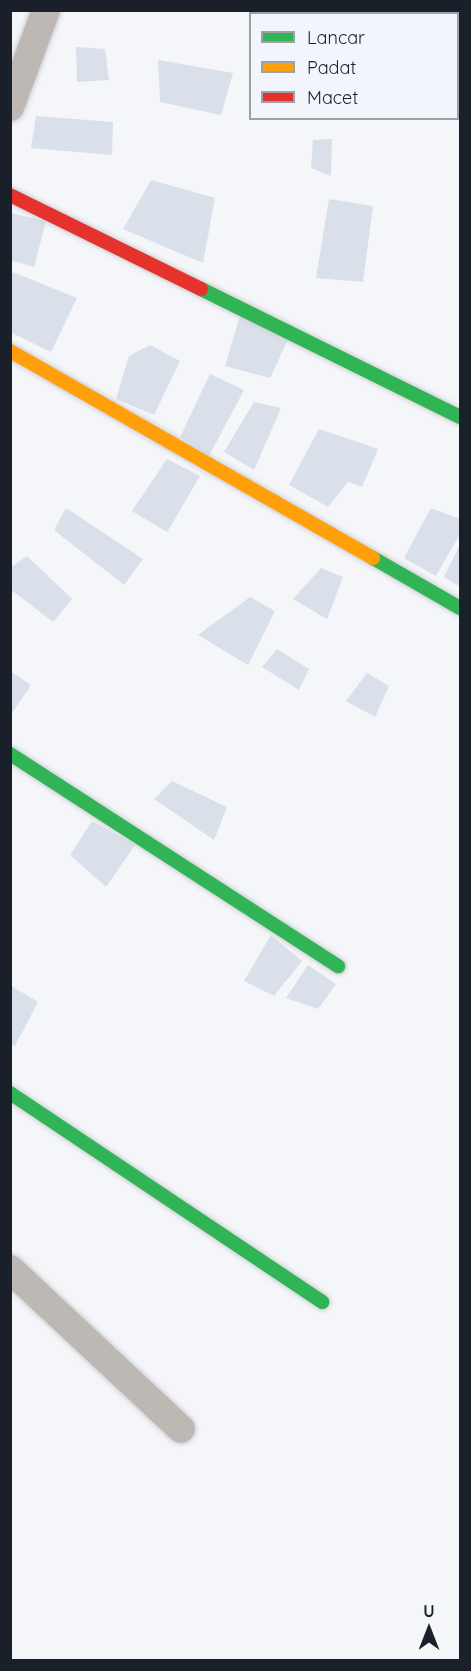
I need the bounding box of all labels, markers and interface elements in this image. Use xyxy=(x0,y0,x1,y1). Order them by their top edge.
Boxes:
legend xyxy=(249,12,459,120)
text: Lancar xyxy=(307,26,365,49)
text: Padat xyxy=(307,56,356,79)
text: Macet xyxy=(307,86,358,109)
north arrow xyxy=(399,1599,459,1659)
text: U xyxy=(423,1601,435,1621)

